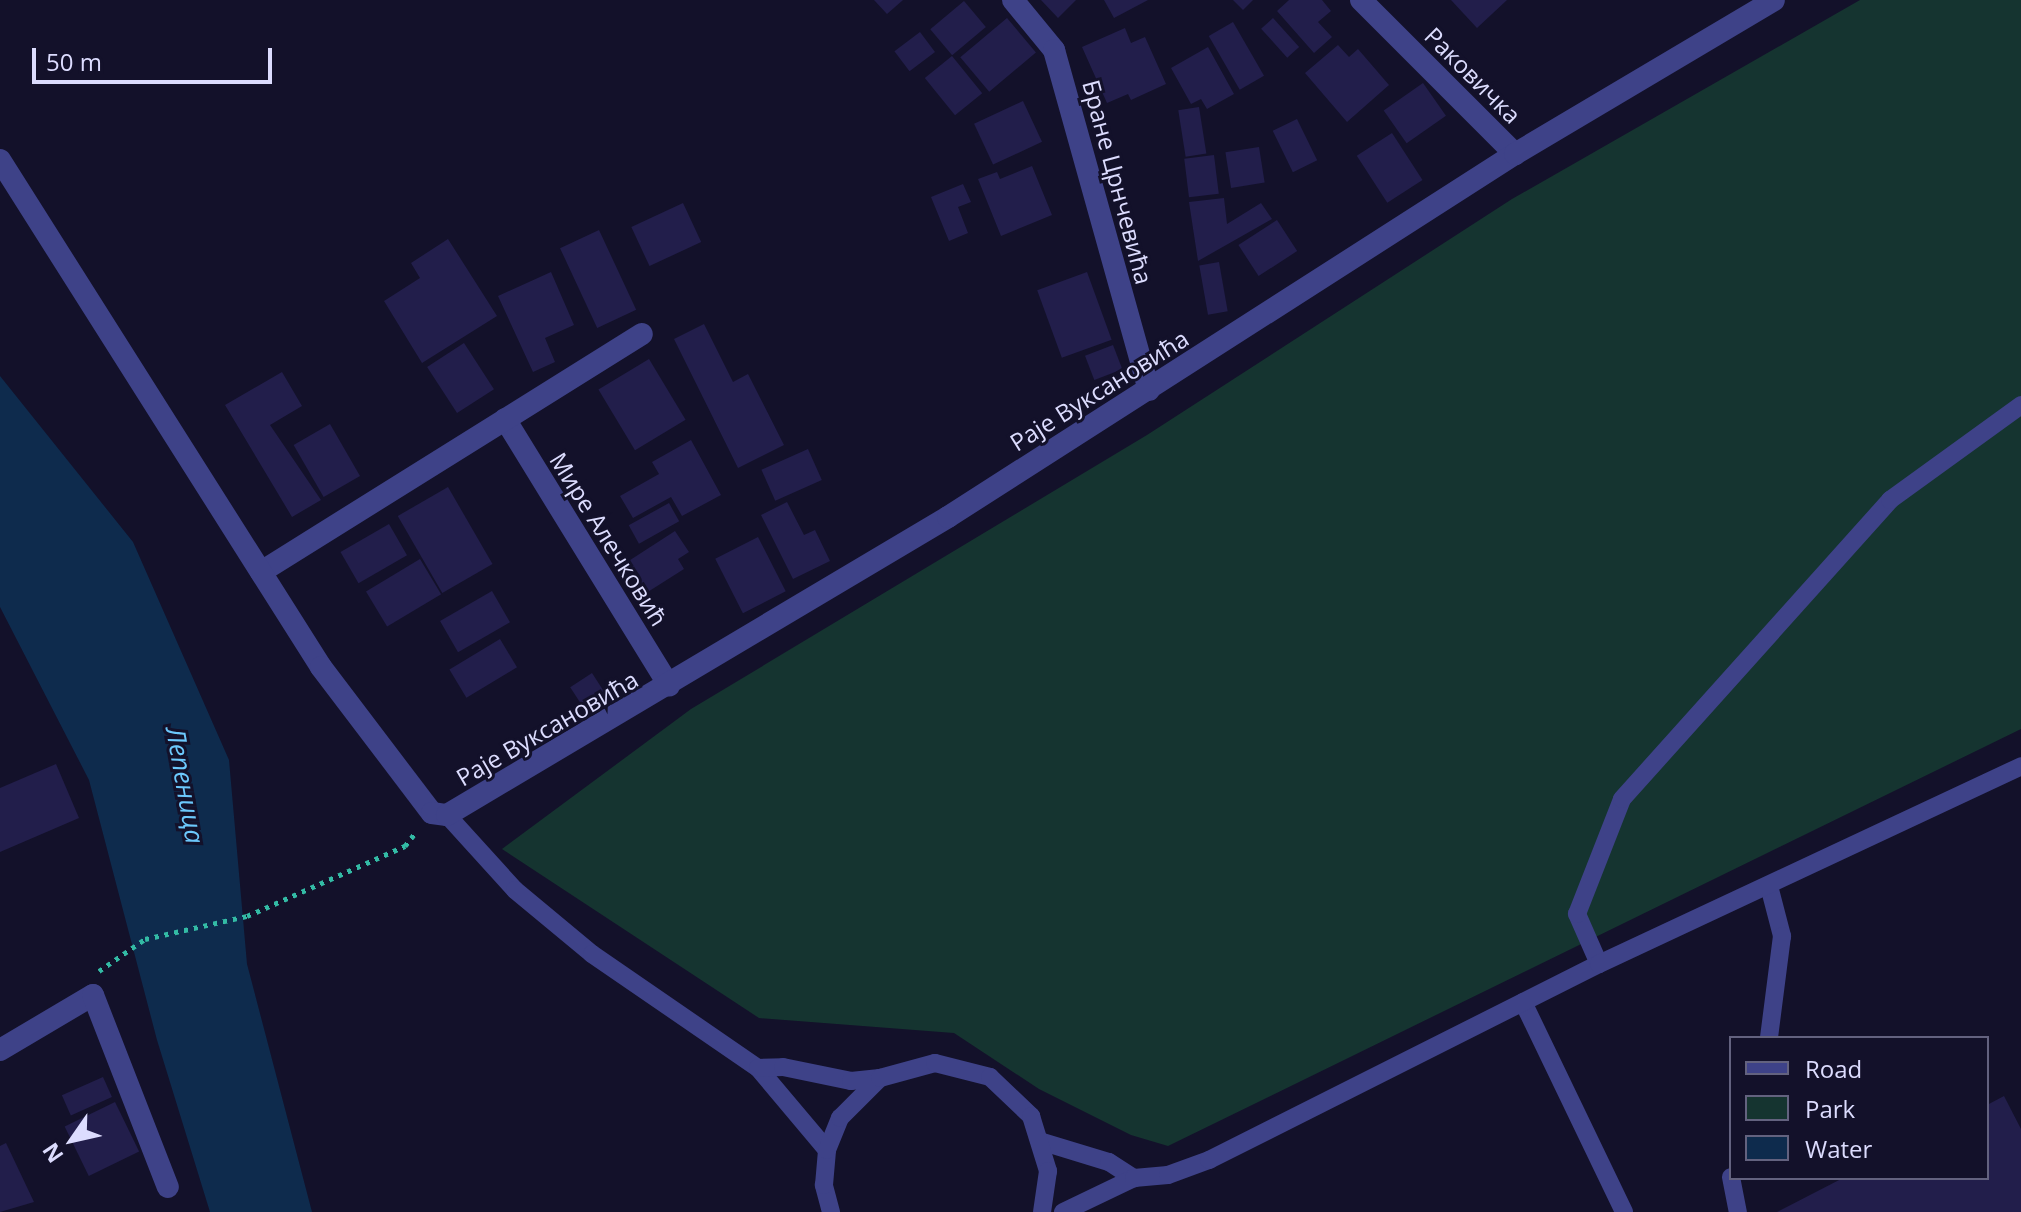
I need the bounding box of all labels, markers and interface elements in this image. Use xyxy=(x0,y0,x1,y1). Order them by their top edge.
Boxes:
street label: Раковичка xyxy=(1419,21,1527,129)
scale bar xyxy=(36,32,276,82)
text: 50 m xyxy=(46,45,102,78)
street label: Бране Црнчевића xyxy=(1077,77,1159,287)
street label: Раје Вуксановића xyxy=(1004,323,1194,457)
street label: Мире Алечковић xyxy=(544,447,674,631)
street label: Раје Вуксановића xyxy=(451,664,643,792)
water label: Лепеница xyxy=(159,724,211,846)
legend xyxy=(1729,1036,1989,1180)
text: Road xyxy=(1805,1052,1862,1085)
text: Park xyxy=(1805,1092,1855,1125)
north arrow xyxy=(32,1100,112,1180)
text: Water xyxy=(1805,1132,1872,1165)
text: N xyxy=(35,1138,70,1169)

